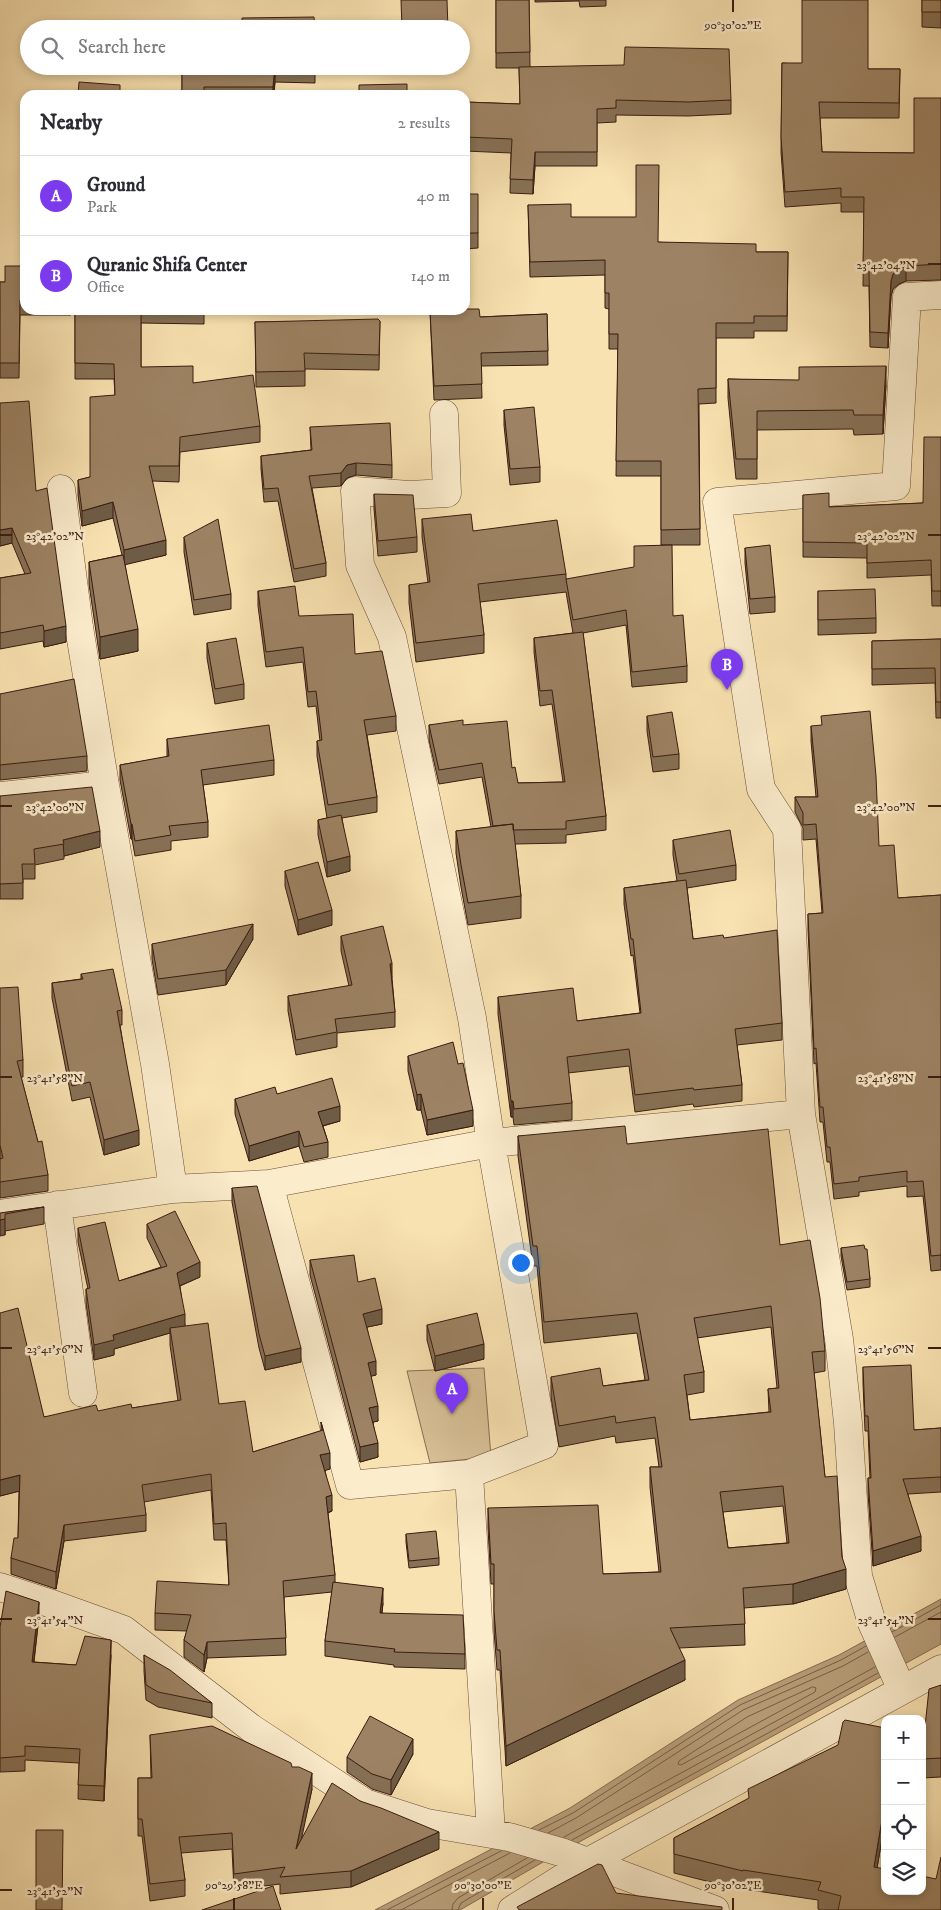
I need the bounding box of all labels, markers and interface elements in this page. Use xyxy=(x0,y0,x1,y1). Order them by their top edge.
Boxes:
text: 90°30'02"E xyxy=(703,18,762,33)
search box xyxy=(20,20,470,75)
icon: search xyxy=(38,34,66,62)
text: Search here xyxy=(78,36,166,59)
text: Nearby xyxy=(40,110,102,136)
text: 2 results xyxy=(398,113,450,133)
text: Ground xyxy=(87,174,145,197)
text: A xyxy=(51,186,61,206)
text: 40 m xyxy=(417,186,450,206)
text: Park xyxy=(87,197,117,217)
text: Quranic Shifa Center xyxy=(87,254,247,277)
text: 23°42'04"N xyxy=(856,258,916,273)
text: B xyxy=(51,266,61,286)
text: 140 m xyxy=(411,266,450,286)
text: Office xyxy=(87,277,124,297)
text: 23°42'02"N xyxy=(26,529,84,544)
text: 23°42'02"N xyxy=(857,529,915,544)
pin: B xyxy=(711,649,743,690)
text: 23°42'00"N xyxy=(26,800,85,815)
text: 23°42'00"N xyxy=(857,800,916,815)
text: 23°41'58"N xyxy=(27,1071,83,1086)
text: 23°41'58"N xyxy=(858,1071,914,1086)
your location xyxy=(508,1250,534,1276)
text: 23°41'56"N xyxy=(27,1342,83,1357)
text: 23°41'56"N xyxy=(858,1342,914,1357)
pin: A xyxy=(436,1373,468,1414)
text: 23°41'54"N xyxy=(27,1613,83,1628)
text: 23°41'54"N xyxy=(858,1613,914,1628)
map controls xyxy=(881,1715,926,1895)
button: + xyxy=(881,1715,926,1760)
button: − xyxy=(881,1760,926,1805)
button: locate xyxy=(881,1805,926,1850)
button: layers xyxy=(881,1850,926,1895)
text: 90°29'58"E xyxy=(204,1878,263,1893)
text: 90°30'00"E xyxy=(453,1878,512,1893)
text: 90°30'02"E xyxy=(703,1878,762,1893)
text: 23°41'52"N xyxy=(27,1884,83,1899)

